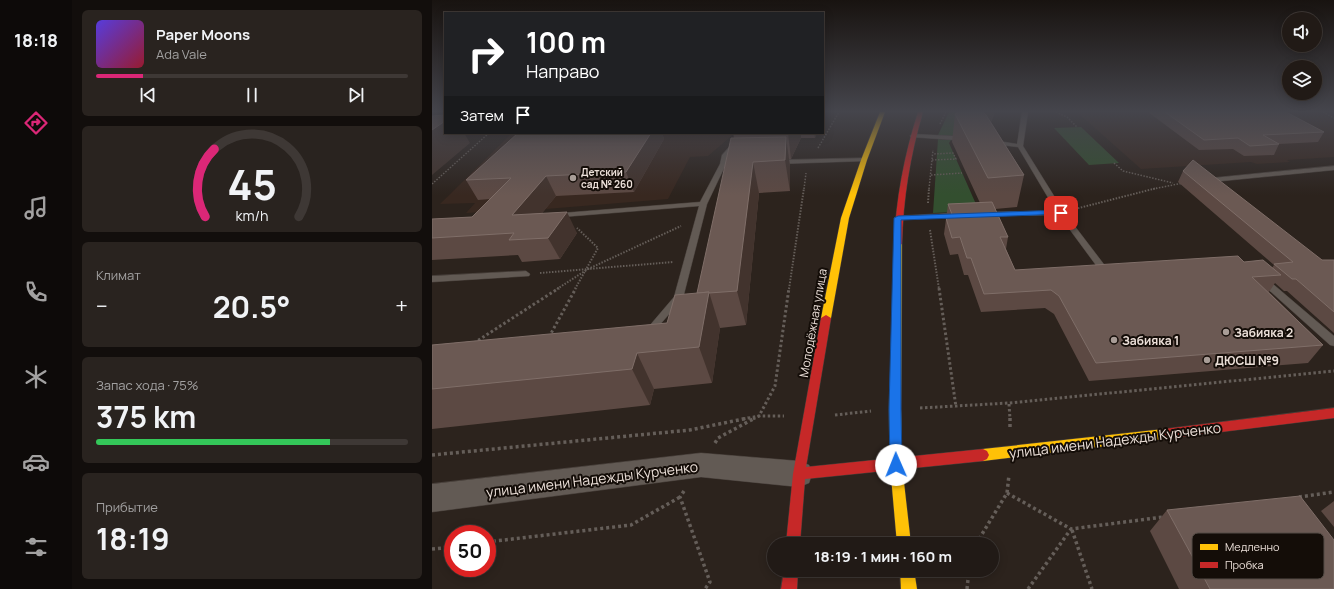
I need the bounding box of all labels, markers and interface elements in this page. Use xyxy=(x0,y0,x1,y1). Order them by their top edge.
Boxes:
map controls xyxy=(1282,12,1322,100)
button: sound xyxy=(1282,12,1322,52)
text: 100 m xyxy=(526,23,606,61)
text: Paper Moons xyxy=(156,24,250,45)
text: 18:18 xyxy=(14,28,58,52)
icon: right xyxy=(460,28,512,80)
text: Ada Vale xyxy=(156,45,207,63)
text: Направо xyxy=(526,59,600,83)
button: layers xyxy=(1282,60,1322,100)
icon: previous xyxy=(137,84,159,106)
icon: pause xyxy=(241,84,263,106)
icon: next xyxy=(345,84,367,106)
icon: arrive xyxy=(512,104,534,126)
text: Затем xyxy=(460,105,504,126)
icon: directions xyxy=(22,109,50,137)
text: 45 xyxy=(227,155,277,211)
place label: Детский сад № 260 xyxy=(581,165,633,191)
marker: Детский сад № 260 xyxy=(568,173,578,183)
icon: music xyxy=(22,194,50,222)
pin xyxy=(1044,196,1078,230)
icon: arrive xyxy=(1050,202,1072,224)
text: km/h xyxy=(235,205,269,224)
text: Климат xyxy=(96,266,141,284)
street label: Молодёжная улица xyxy=(795,267,831,379)
icon: phone xyxy=(22,278,50,306)
text: 20.5° xyxy=(213,286,291,327)
text: − xyxy=(96,291,108,321)
text: + xyxy=(395,291,408,321)
place label: Забияка 2 xyxy=(1234,324,1293,341)
marker: Забияка 2 xyxy=(1221,327,1231,337)
place label: Забияка 1 xyxy=(1122,332,1179,349)
marker: Забияка 1 xyxy=(1109,335,1119,345)
place label: ДЮСШ №9 xyxy=(1215,352,1279,369)
marker: ДЮСШ №9 xyxy=(1202,355,1212,365)
icon: climate xyxy=(22,363,50,391)
text: Запас хода · 75% xyxy=(96,376,199,394)
text: 375 km xyxy=(96,396,196,437)
street label: улица имени Надежды Курченко xyxy=(1008,418,1222,462)
position arrow xyxy=(875,444,917,486)
icon: car xyxy=(22,448,50,476)
street label: улица имени Надежды Курченко xyxy=(485,457,699,501)
text: Прибытие xyxy=(96,498,158,516)
text: 18:19 xyxy=(96,518,170,559)
speed limit sign: 50 xyxy=(444,525,496,577)
icon: filters xyxy=(22,533,50,561)
legend xyxy=(1192,533,1324,579)
text: Медленно xyxy=(1225,539,1280,554)
text: 18:19 · 1 мин · 160 m xyxy=(814,546,952,567)
text: Пробка xyxy=(1225,557,1264,572)

